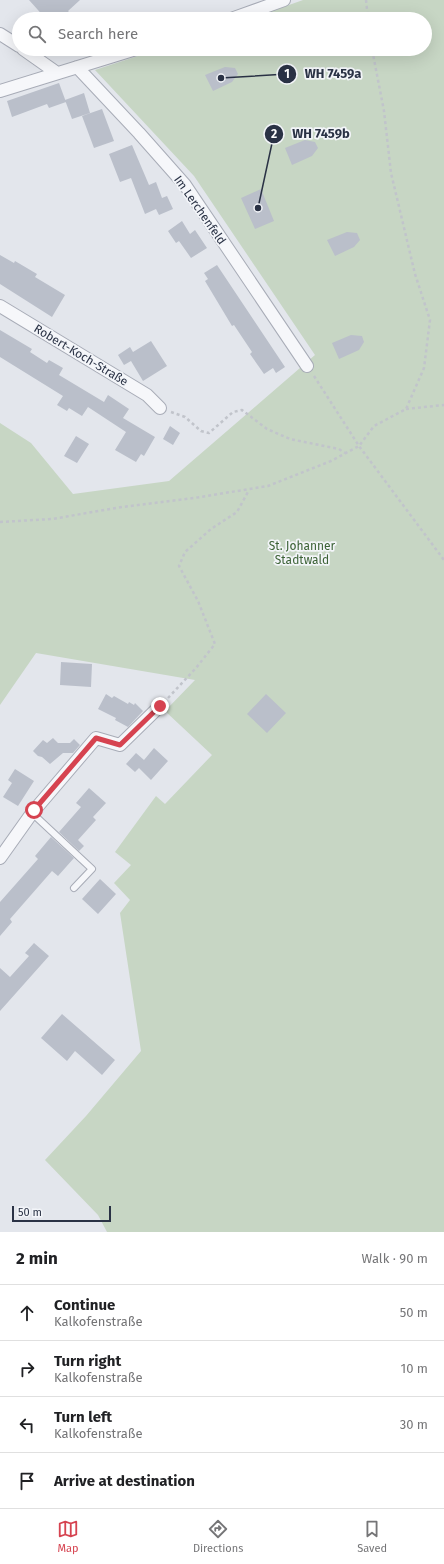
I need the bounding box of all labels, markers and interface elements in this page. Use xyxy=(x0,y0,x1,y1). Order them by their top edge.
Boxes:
search box xyxy=(12,12,432,56)
icon: search xyxy=(26,23,48,45)
text: Search here xyxy=(58,25,138,43)
callout: WH 7459a xyxy=(277,61,370,86)
text: WH 7459a xyxy=(305,66,361,81)
text: 1 xyxy=(284,67,290,81)
callout: WH 7459b xyxy=(264,121,358,146)
text: WH 7459b xyxy=(292,126,350,141)
text: 2 xyxy=(271,127,277,141)
street label: Im Lerchenfeld xyxy=(171,173,229,247)
street label: Robert-Koch-Straße xyxy=(31,321,131,389)
park label: St. Johanner Stadtwald xyxy=(269,539,336,567)
route end xyxy=(151,697,169,715)
route start xyxy=(25,801,43,819)
scale bar xyxy=(12,1204,111,1223)
text: 50 m xyxy=(18,1206,42,1219)
text: 2 min xyxy=(16,1248,58,1269)
text: Walk · 90 m xyxy=(362,1251,428,1266)
text: Continue xyxy=(54,1296,115,1314)
icon: ahead xyxy=(16,1302,38,1324)
text: 50 m xyxy=(400,1305,428,1320)
text: Kalkofenstraße xyxy=(54,1314,143,1329)
text: Turn right xyxy=(54,1352,121,1370)
icon: right xyxy=(16,1358,38,1380)
text: 10 m xyxy=(401,1361,428,1376)
text: Kalkofenstraße xyxy=(54,1370,143,1385)
text: Turn left xyxy=(54,1408,112,1426)
icon: left xyxy=(16,1414,38,1436)
text: 30 m xyxy=(400,1417,428,1432)
text: Kalkofenstraße xyxy=(54,1426,143,1441)
icon: arrive xyxy=(16,1470,38,1492)
text: Arrive at destination xyxy=(54,1472,195,1490)
tab: Map xyxy=(57,1518,79,1555)
tab: Directions xyxy=(193,1518,243,1555)
tab: Saved xyxy=(357,1518,387,1555)

